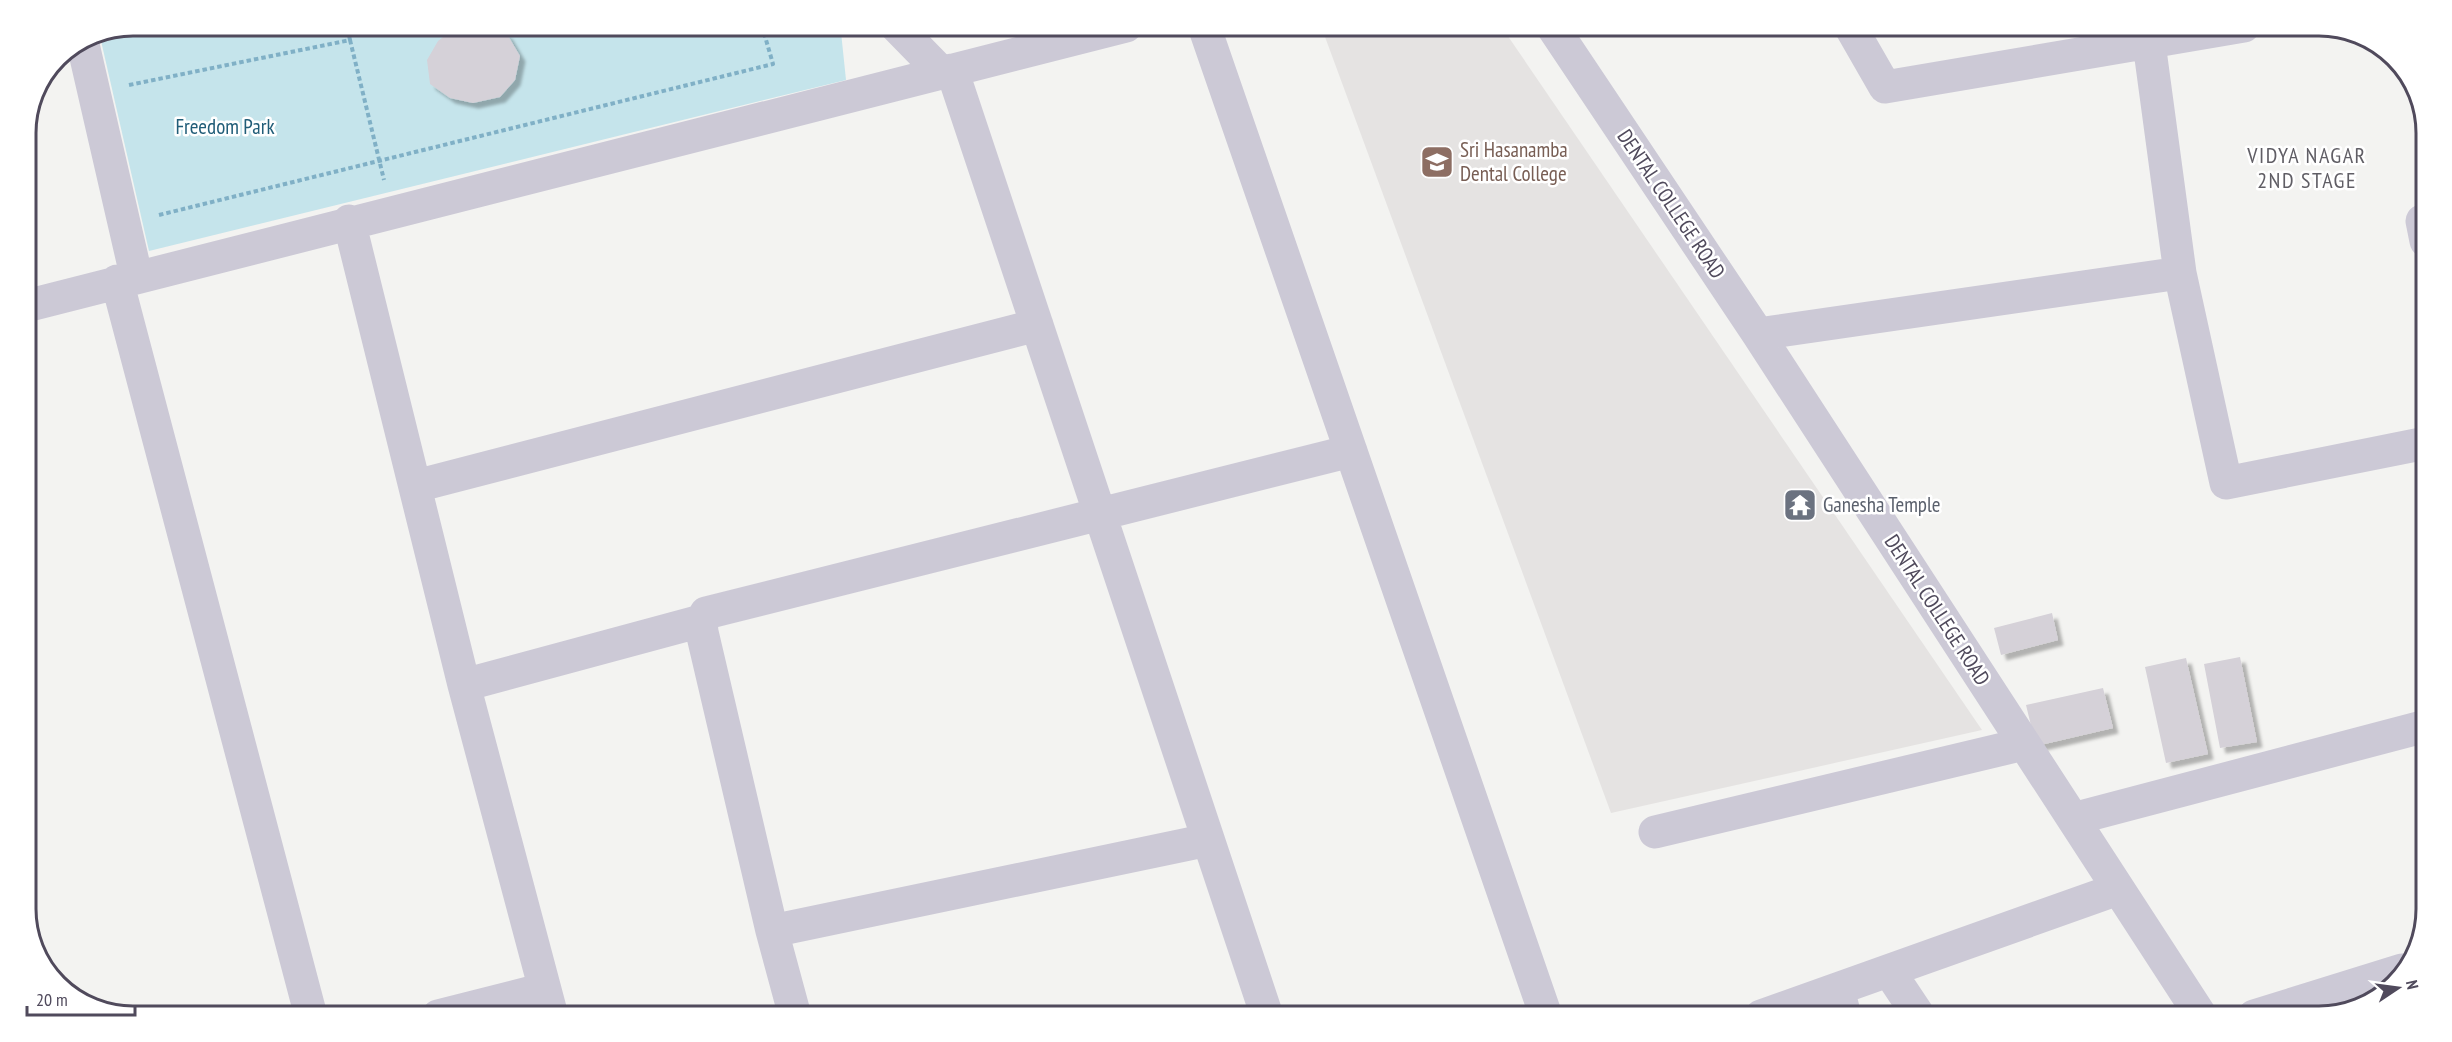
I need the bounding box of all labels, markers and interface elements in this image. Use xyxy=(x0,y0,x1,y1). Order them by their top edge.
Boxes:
park label: Freedom Park xyxy=(175,113,275,140)
street label: DENTAL COLLEGE ROAD xyxy=(1611,124,1731,284)
place label: Sri Hasanamba Dental College xyxy=(1460,136,1568,187)
district label: VIDYA NAGAR 2ND STAGE xyxy=(2246,141,2367,194)
school or university icon: Sri Hasanamba Dental College xyxy=(1419,144,1455,180)
temple icon: Ganesha Temple xyxy=(1782,487,1818,523)
place label: Ganesha Temple xyxy=(1823,491,1941,518)
street label: DENTAL COLLEGE ROAD xyxy=(1879,529,1996,690)
north arrow xyxy=(2368,958,2428,1018)
text: N xyxy=(2402,978,2423,991)
scale bar xyxy=(27,979,135,1017)
text: 20 m xyxy=(36,988,68,1011)

